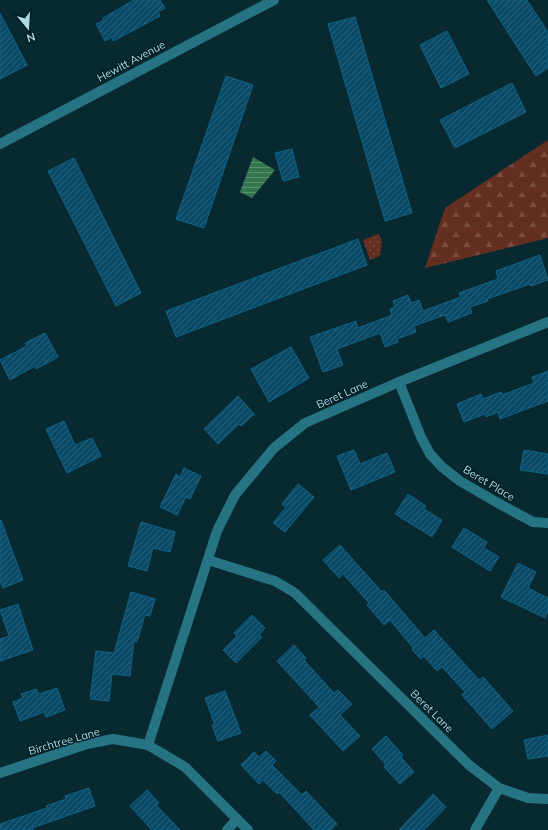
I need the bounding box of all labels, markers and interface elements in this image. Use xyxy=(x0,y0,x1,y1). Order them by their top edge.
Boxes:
north arrow xyxy=(8,8,48,48)
text: N xyxy=(25,30,37,45)
street label: Hewitt Avenue xyxy=(94,37,168,85)
street label: Beret Lane xyxy=(314,376,370,412)
street label: Beret Place xyxy=(461,462,517,504)
street label: Beret Lane xyxy=(408,687,456,735)
street label: Birchtree Lane xyxy=(27,724,101,758)

